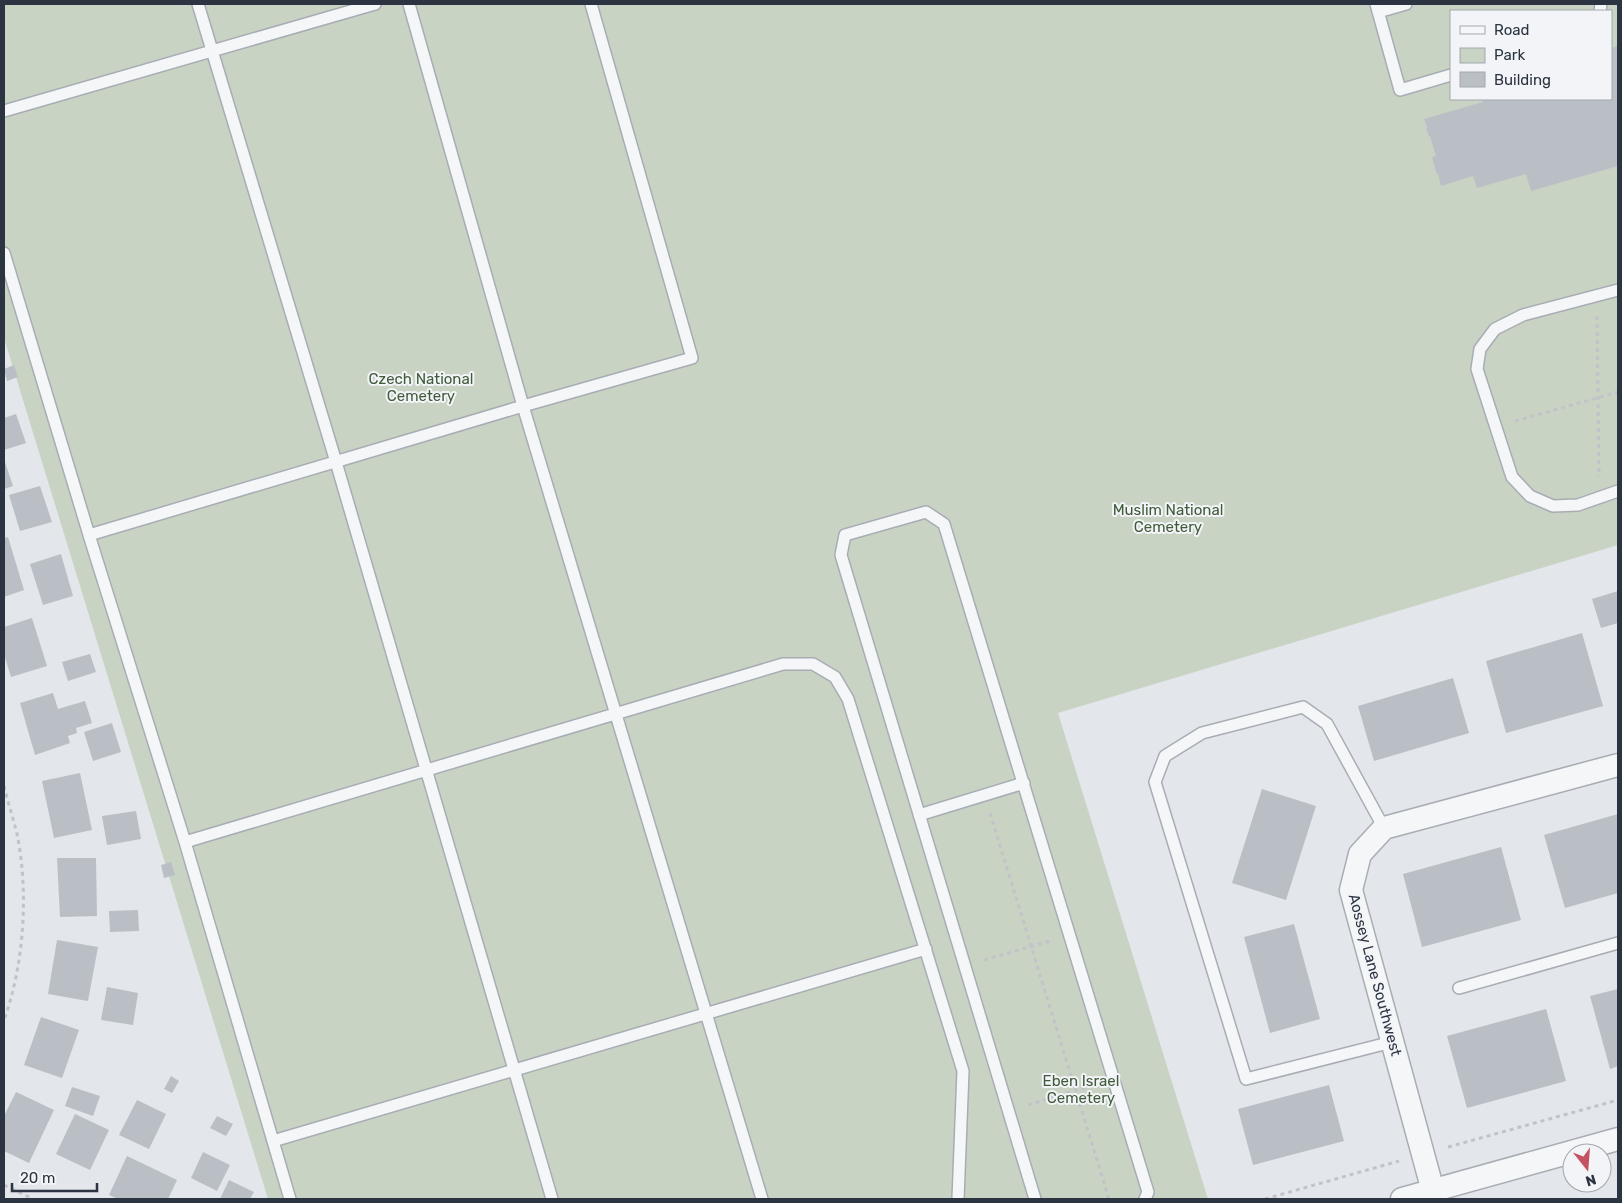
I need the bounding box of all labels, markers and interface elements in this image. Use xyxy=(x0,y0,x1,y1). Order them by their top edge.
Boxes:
legend xyxy=(1450,10,1612,100)
text: Road xyxy=(1494,21,1530,39)
text: Park xyxy=(1494,46,1525,64)
text: Building xyxy=(1494,71,1551,89)
park label: Czech National Cemetery xyxy=(369,370,473,405)
park label: Muslim National Cemetery xyxy=(1113,501,1223,536)
street label: Aossey Lane Southwest xyxy=(1345,892,1405,1058)
park label: Eben Israel Cemetery xyxy=(1043,1072,1119,1107)
north arrow xyxy=(1562,1143,1612,1193)
scale bar xyxy=(12,1160,98,1192)
text: 20 m xyxy=(20,1169,55,1187)
text: N xyxy=(1583,1170,1598,1190)

